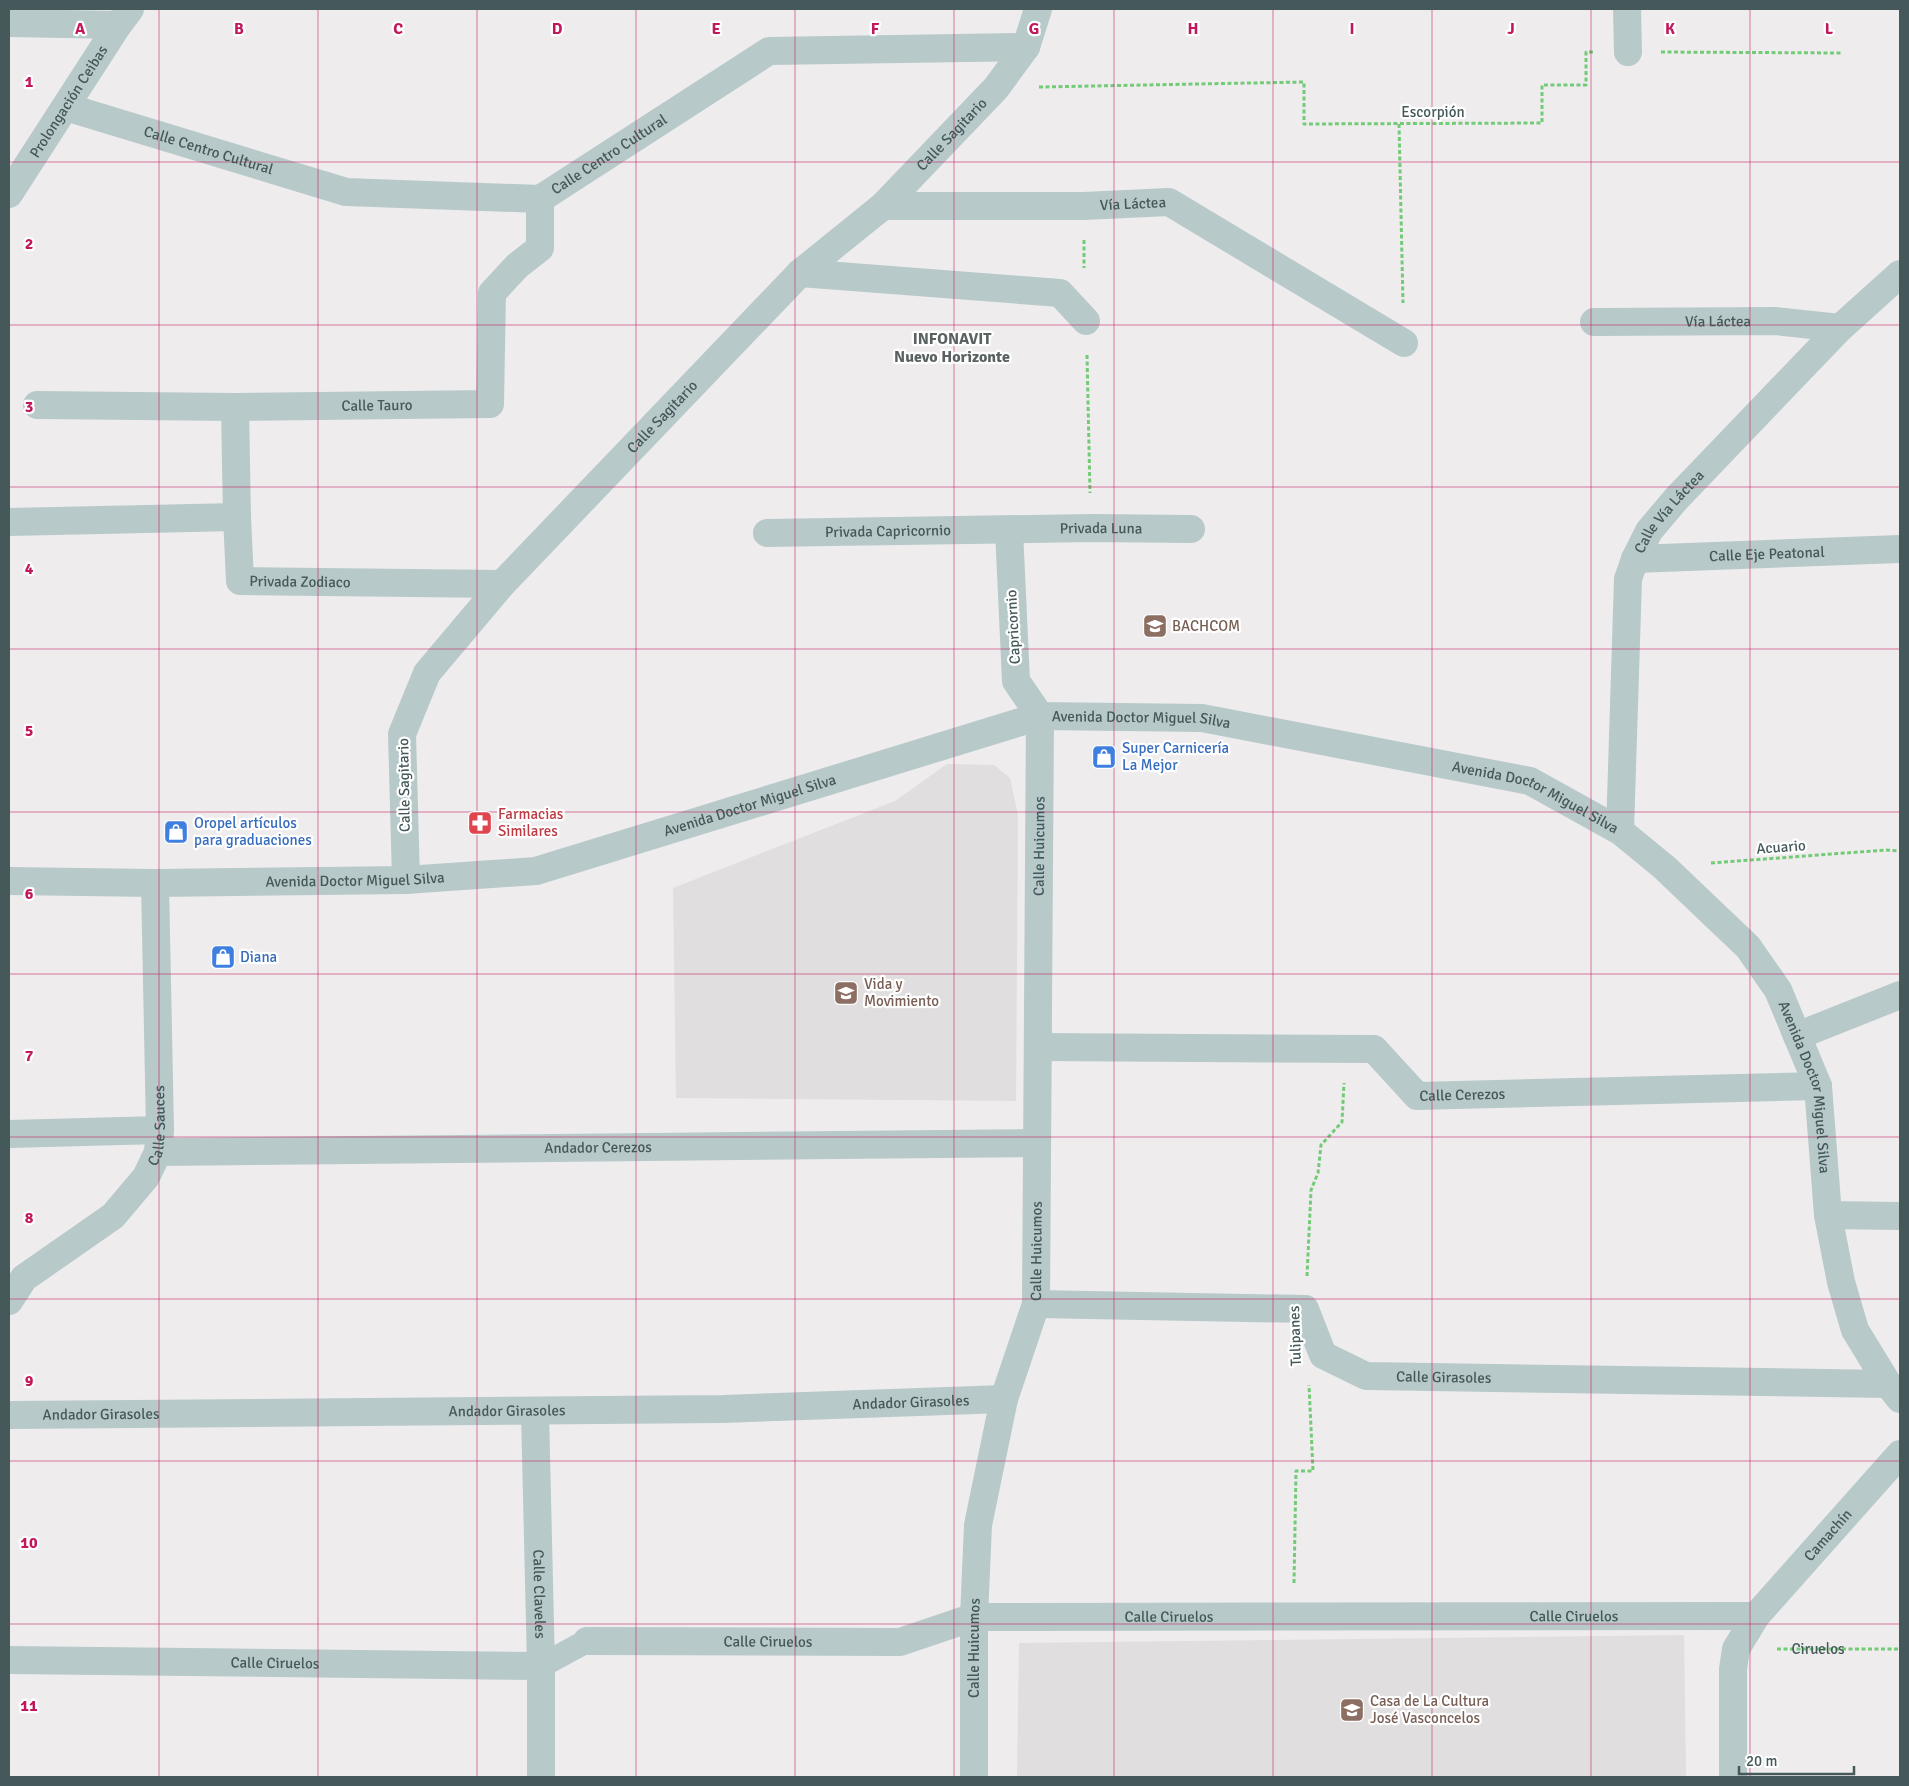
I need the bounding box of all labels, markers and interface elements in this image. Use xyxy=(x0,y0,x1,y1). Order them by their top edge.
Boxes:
text: A xyxy=(75,19,86,39)
text: B xyxy=(234,19,244,39)
text: C xyxy=(393,19,403,39)
text: D xyxy=(552,19,563,39)
text: E xyxy=(711,19,721,39)
text: F xyxy=(871,19,880,39)
text: G xyxy=(1029,19,1039,39)
text: H xyxy=(1188,19,1198,39)
text: I xyxy=(1349,19,1355,39)
text: J xyxy=(1507,19,1515,39)
text: K xyxy=(1665,19,1675,39)
text: L xyxy=(1825,19,1834,39)
street label: Prolongación Ceibas xyxy=(26,42,112,161)
text: 1 xyxy=(25,72,34,92)
street label: Calle Sagitario xyxy=(913,94,991,175)
street label: Escorpión xyxy=(1401,103,1465,121)
street label: Calle Centro Cultural xyxy=(548,110,670,198)
street label: Calle Centro Cultural xyxy=(142,122,276,178)
street label: Vía Láctea xyxy=(1099,193,1166,214)
text: 2 xyxy=(25,234,33,254)
street label: Vía Láctea xyxy=(1685,312,1751,330)
district label: INFONAVIT Nuevo Horizonte xyxy=(894,329,1010,367)
street label: Calle Sagitario xyxy=(623,376,701,457)
street label: Calle Tauro xyxy=(341,396,413,415)
text: 3 xyxy=(25,397,33,417)
street label: Calle Vía Láctea xyxy=(1630,466,1708,556)
street label: Privada Luna xyxy=(1059,519,1142,538)
street label: Privada Capricornio xyxy=(825,521,951,541)
street label: Calle Eje Peatonal xyxy=(1709,543,1825,565)
text: 4 xyxy=(25,559,34,579)
street label: Privada Zodiaco xyxy=(249,572,351,591)
street label: Capricornio xyxy=(1002,589,1024,665)
school or university icon: BACHCOM xyxy=(1142,613,1168,639)
place label: BACHCOM xyxy=(1172,617,1240,635)
street label: Avenida Doctor Miguel Silva xyxy=(1052,707,1232,732)
text: 5 xyxy=(25,721,33,741)
street label: Calle Sagitario xyxy=(394,738,414,832)
place label: Super Carnicería La Mejor xyxy=(1122,739,1229,774)
shop icon: Super Carnicería La Mejor xyxy=(1091,744,1117,770)
street label: Avenida Doctor Miguel Silva xyxy=(1450,757,1622,837)
street label: Avenida Doctor Miguel Silva xyxy=(661,770,838,840)
street label: Calle Huicumos xyxy=(1030,796,1048,896)
place label: Farmacias Similares xyxy=(498,805,564,840)
pharmacy icon: Farmacias Similares xyxy=(467,810,493,836)
place label: Oropel artículos para graduaciones xyxy=(194,814,312,849)
shop icon: Oropel artículos para graduaciones xyxy=(163,819,189,845)
street label: Acuario xyxy=(1756,836,1807,858)
street label: Avenida Doctor Miguel Silva xyxy=(265,868,445,891)
text: 6 xyxy=(25,884,34,904)
shop icon: Diana xyxy=(210,944,236,970)
place label: Diana xyxy=(240,948,277,966)
place label: Vida y Movimiento xyxy=(864,975,939,1010)
school or university icon: Vida y Movimiento xyxy=(833,980,859,1006)
street label: Avenida Doctor Miguel Silva xyxy=(1774,998,1834,1174)
text: 7 xyxy=(25,1046,34,1066)
street label: Calle Sauces xyxy=(144,1085,169,1169)
street label: Calle Cerezos xyxy=(1419,1085,1506,1105)
street label: Andador Cerezos xyxy=(544,1138,652,1157)
street label: Calle Huicumos xyxy=(1027,1201,1046,1301)
text: 8 xyxy=(25,1208,34,1228)
street label: Tulipanes xyxy=(1285,1305,1305,1367)
street label: Calle Girasoles xyxy=(1396,1367,1492,1387)
text: 9 xyxy=(25,1371,34,1391)
street label: Andador Girasoles xyxy=(852,1391,970,1413)
street label: Andador Girasoles xyxy=(448,1401,566,1420)
street label: Andador Girasoles xyxy=(42,1405,160,1424)
street label: Camachín xyxy=(1800,1505,1856,1565)
text: 10 xyxy=(20,1533,38,1553)
street label: Calle Claveles xyxy=(529,1549,549,1639)
street label: Calle Huicumos xyxy=(965,1597,984,1698)
street label: Calle Ciruelos xyxy=(1529,1607,1619,1625)
street label: Calle Ciruelos xyxy=(1124,1608,1214,1626)
street label: Calle Ciruelos xyxy=(724,1632,813,1651)
street label: Ciruelos xyxy=(1792,1640,1845,1658)
street label: Calle Ciruelos xyxy=(230,1653,320,1673)
place label: Casa de La Cultura José Vasconcelos xyxy=(1370,1692,1489,1727)
text: 11 xyxy=(20,1696,38,1716)
school or university icon: Casa de La Cultura José Vasconcelos xyxy=(1339,1697,1365,1723)
scale bar xyxy=(1739,1744,1854,1776)
text: 20 m xyxy=(1746,1752,1777,1770)

